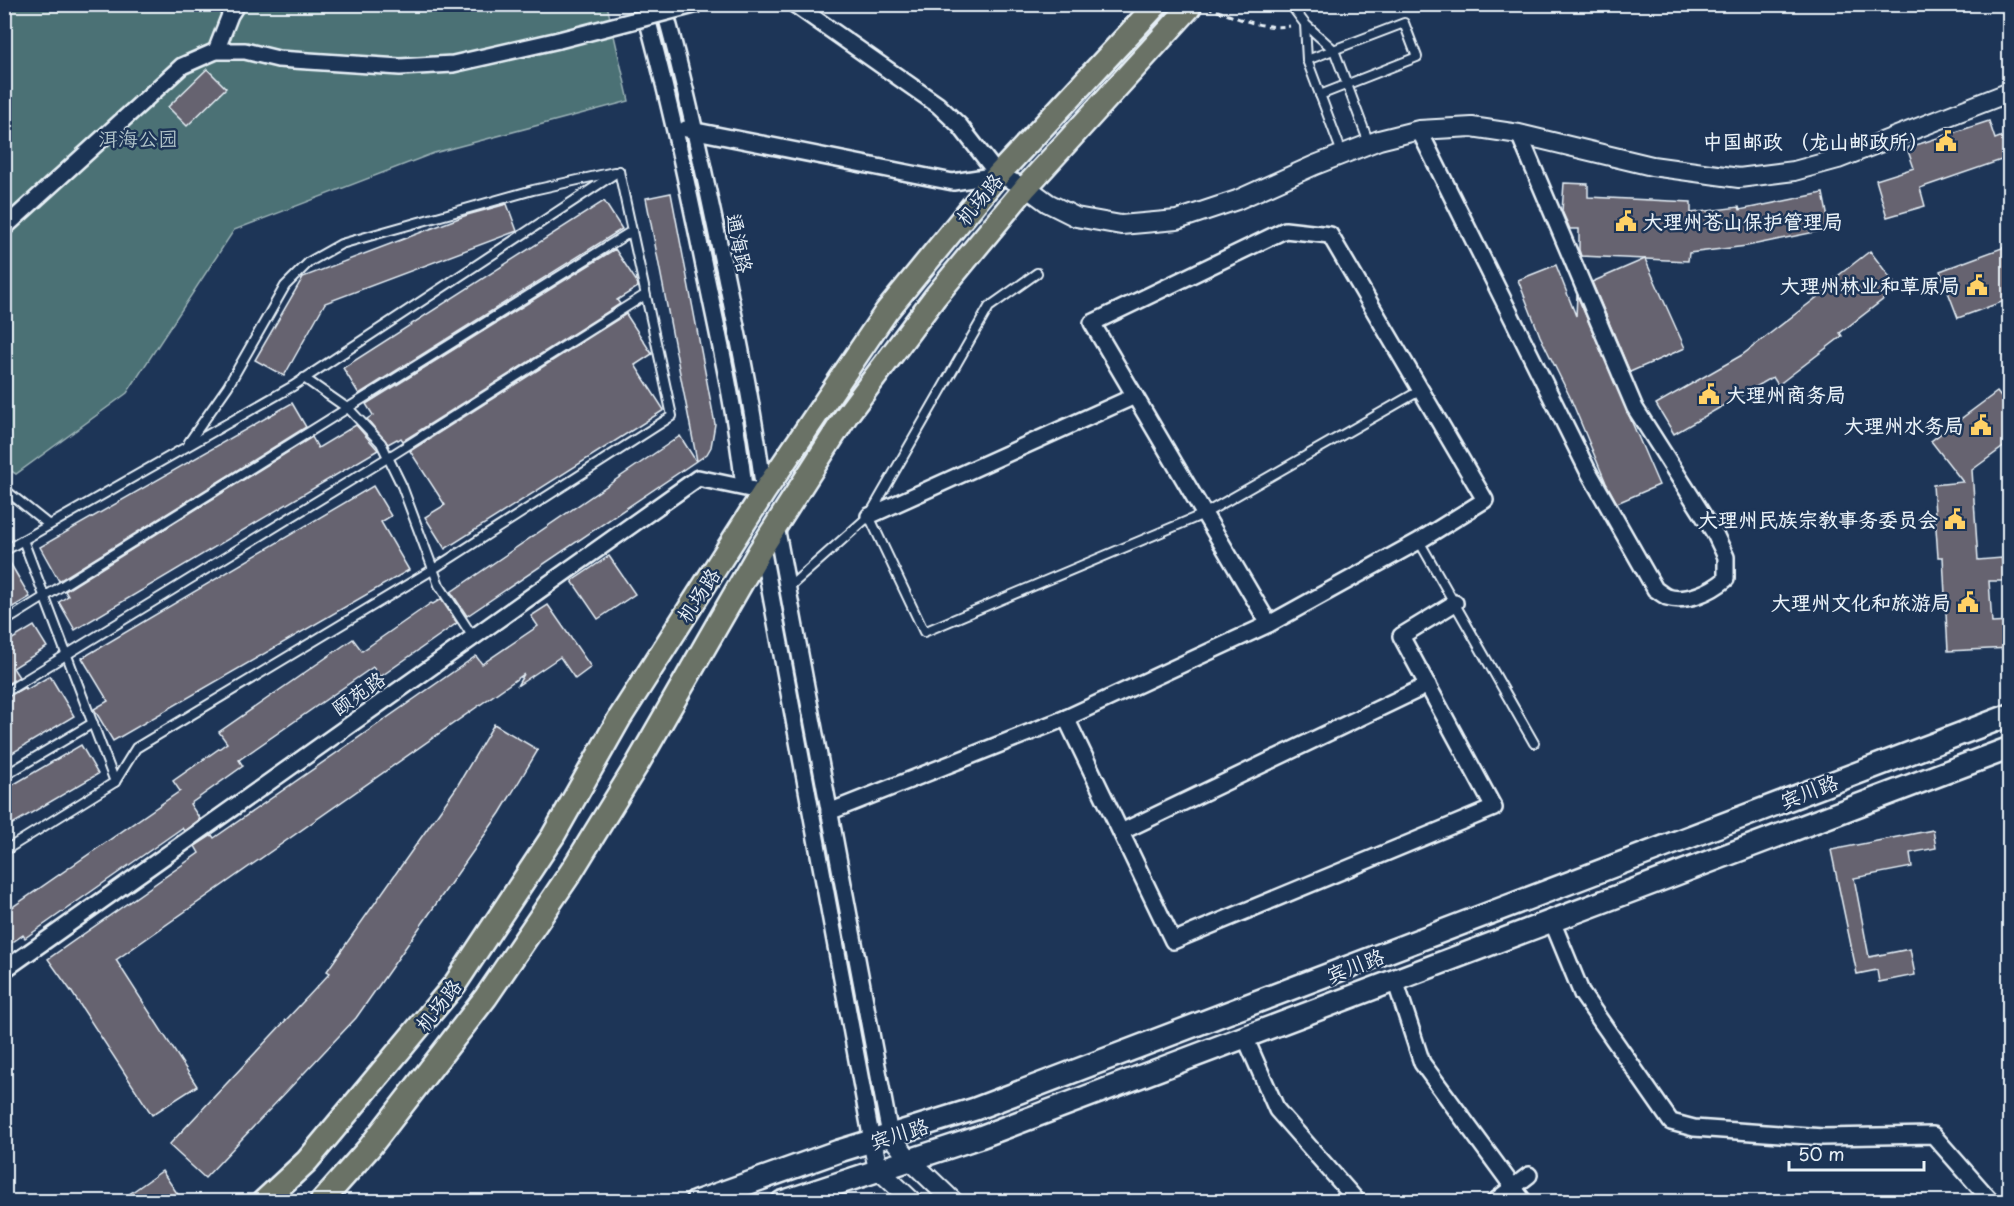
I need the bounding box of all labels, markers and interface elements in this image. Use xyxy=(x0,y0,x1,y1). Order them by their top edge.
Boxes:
park label: 洱海公园 xyxy=(98,123,178,153)
place label: 中国邮政 （龙山邮政所） xyxy=(1703,126,1929,156)
public building icon: 中国邮政 （龙山邮政所） xyxy=(1934,129,1958,153)
street label: 机场路 xyxy=(948,165,1010,232)
place label: 大理州苍山保护管理局 xyxy=(1643,206,1843,236)
public building icon: 大理州苍山保护管理局 xyxy=(1614,209,1638,233)
street label: 通海路 xyxy=(719,211,761,276)
place label: 大理州林业和草原局 xyxy=(1780,270,1960,300)
public building icon: 大理州林业和草原局 xyxy=(1965,273,1989,297)
place label: 大理州商务局 xyxy=(1726,379,1846,409)
public building icon: 大理州商务局 xyxy=(1697,382,1721,406)
place label: 大理州水务局 xyxy=(1844,410,1964,440)
public building icon: 大理州水务局 xyxy=(1969,413,1993,437)
place label: 大理州民族宗教事务委员会 xyxy=(1698,504,1938,534)
public building icon: 大理州民族宗教事务委员会 xyxy=(1943,507,1967,531)
street label: 机场路 xyxy=(669,561,727,628)
place label: 大理州文化和旅游局 xyxy=(1771,587,1951,617)
public building icon: 大理州文化和旅游局 xyxy=(1956,590,1980,614)
street label: 颐苑路 xyxy=(325,663,392,722)
street label: 宾川路 xyxy=(1776,766,1843,816)
street label: 宾川路 xyxy=(1322,940,1389,990)
street label: 机场路 xyxy=(408,971,469,1038)
street label: 宾川路 xyxy=(866,1110,933,1156)
scale bar xyxy=(1789,1134,1924,1172)
text: 50 m xyxy=(1798,1140,1845,1167)

